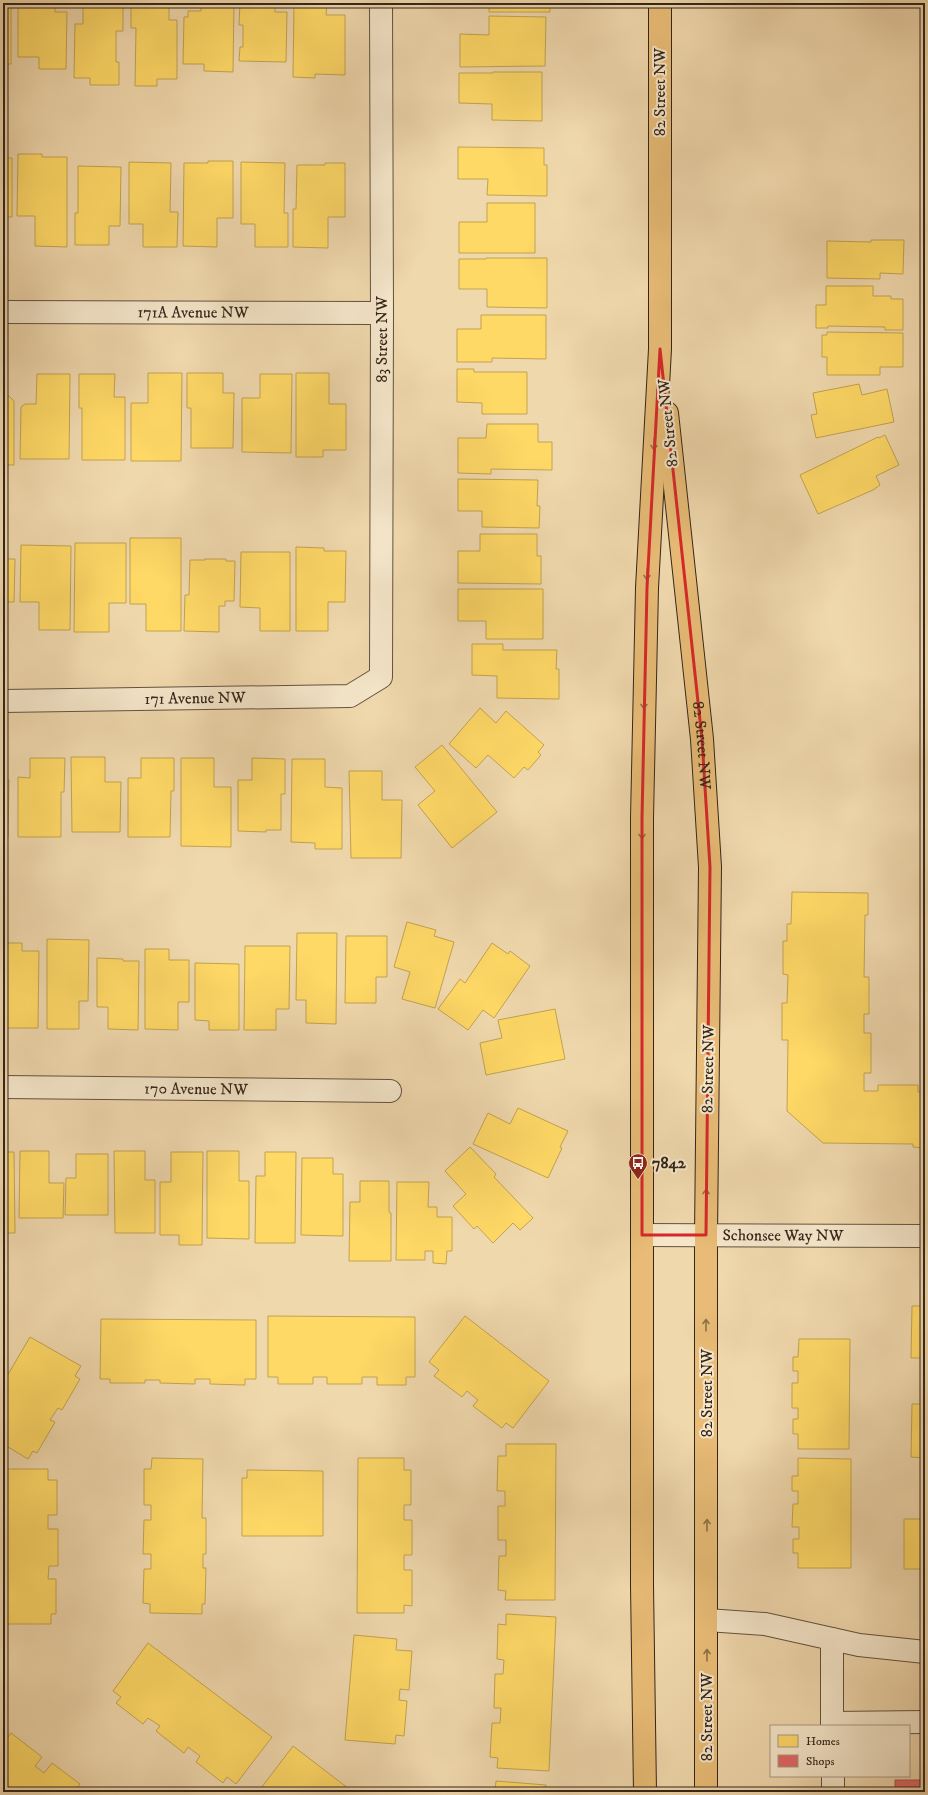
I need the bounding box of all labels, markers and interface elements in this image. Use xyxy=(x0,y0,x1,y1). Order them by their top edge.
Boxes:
street label: 82 Street NW xyxy=(650,47,670,136)
street label: 83 Street NW xyxy=(372,296,392,383)
street label: 171A Avenue NW xyxy=(137,302,249,323)
street label: 82 Street NW xyxy=(653,378,683,468)
one-way arrow xyxy=(651,437,658,450)
one-way arrow xyxy=(644,567,651,580)
street label: 171 Avenue NW xyxy=(144,688,246,709)
one-way arrow xyxy=(640,696,648,709)
street label: 82 Street NW xyxy=(688,700,715,790)
one-way arrow xyxy=(638,826,646,839)
street label: 82 Street NW xyxy=(697,1024,719,1113)
street label: 170 Avenue NW xyxy=(144,1078,248,1100)
bus stop icon: 7842 xyxy=(627,1152,649,1180)
place label: 7842 xyxy=(652,1153,687,1173)
one-way arrow xyxy=(703,1189,710,1202)
street label: Schonsee Way NW xyxy=(722,1225,844,1246)
one-way arrow xyxy=(702,1319,710,1332)
street label: 82 Street NW xyxy=(697,1348,717,1437)
one-way arrow xyxy=(703,1519,711,1532)
one-way arrow xyxy=(703,1649,711,1662)
street label: 82 Street NW xyxy=(697,1672,717,1761)
legend xyxy=(770,1725,910,1777)
text: Homes xyxy=(806,1734,840,1749)
text: Shops xyxy=(806,1754,834,1769)

